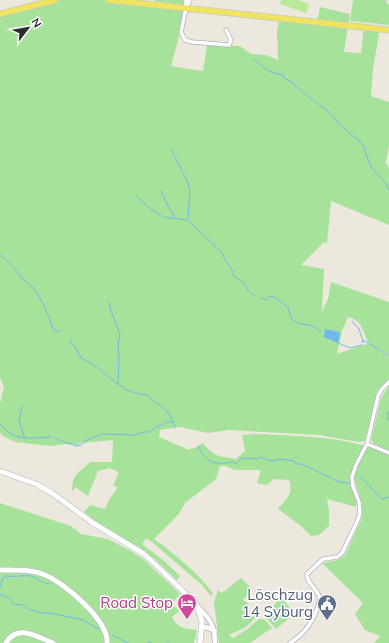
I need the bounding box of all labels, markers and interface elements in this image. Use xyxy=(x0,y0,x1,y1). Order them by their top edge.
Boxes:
north arrow xyxy=(8,8,48,48)
text: N xyxy=(28,16,45,30)
place label: Löschzug 14 Syburg xyxy=(242,585,313,621)
hotel icon: Road Stop xyxy=(176,592,198,620)
place label: Road Stop xyxy=(100,593,173,612)
public building icon: Löschzug 14 Syburg xyxy=(316,593,338,621)

